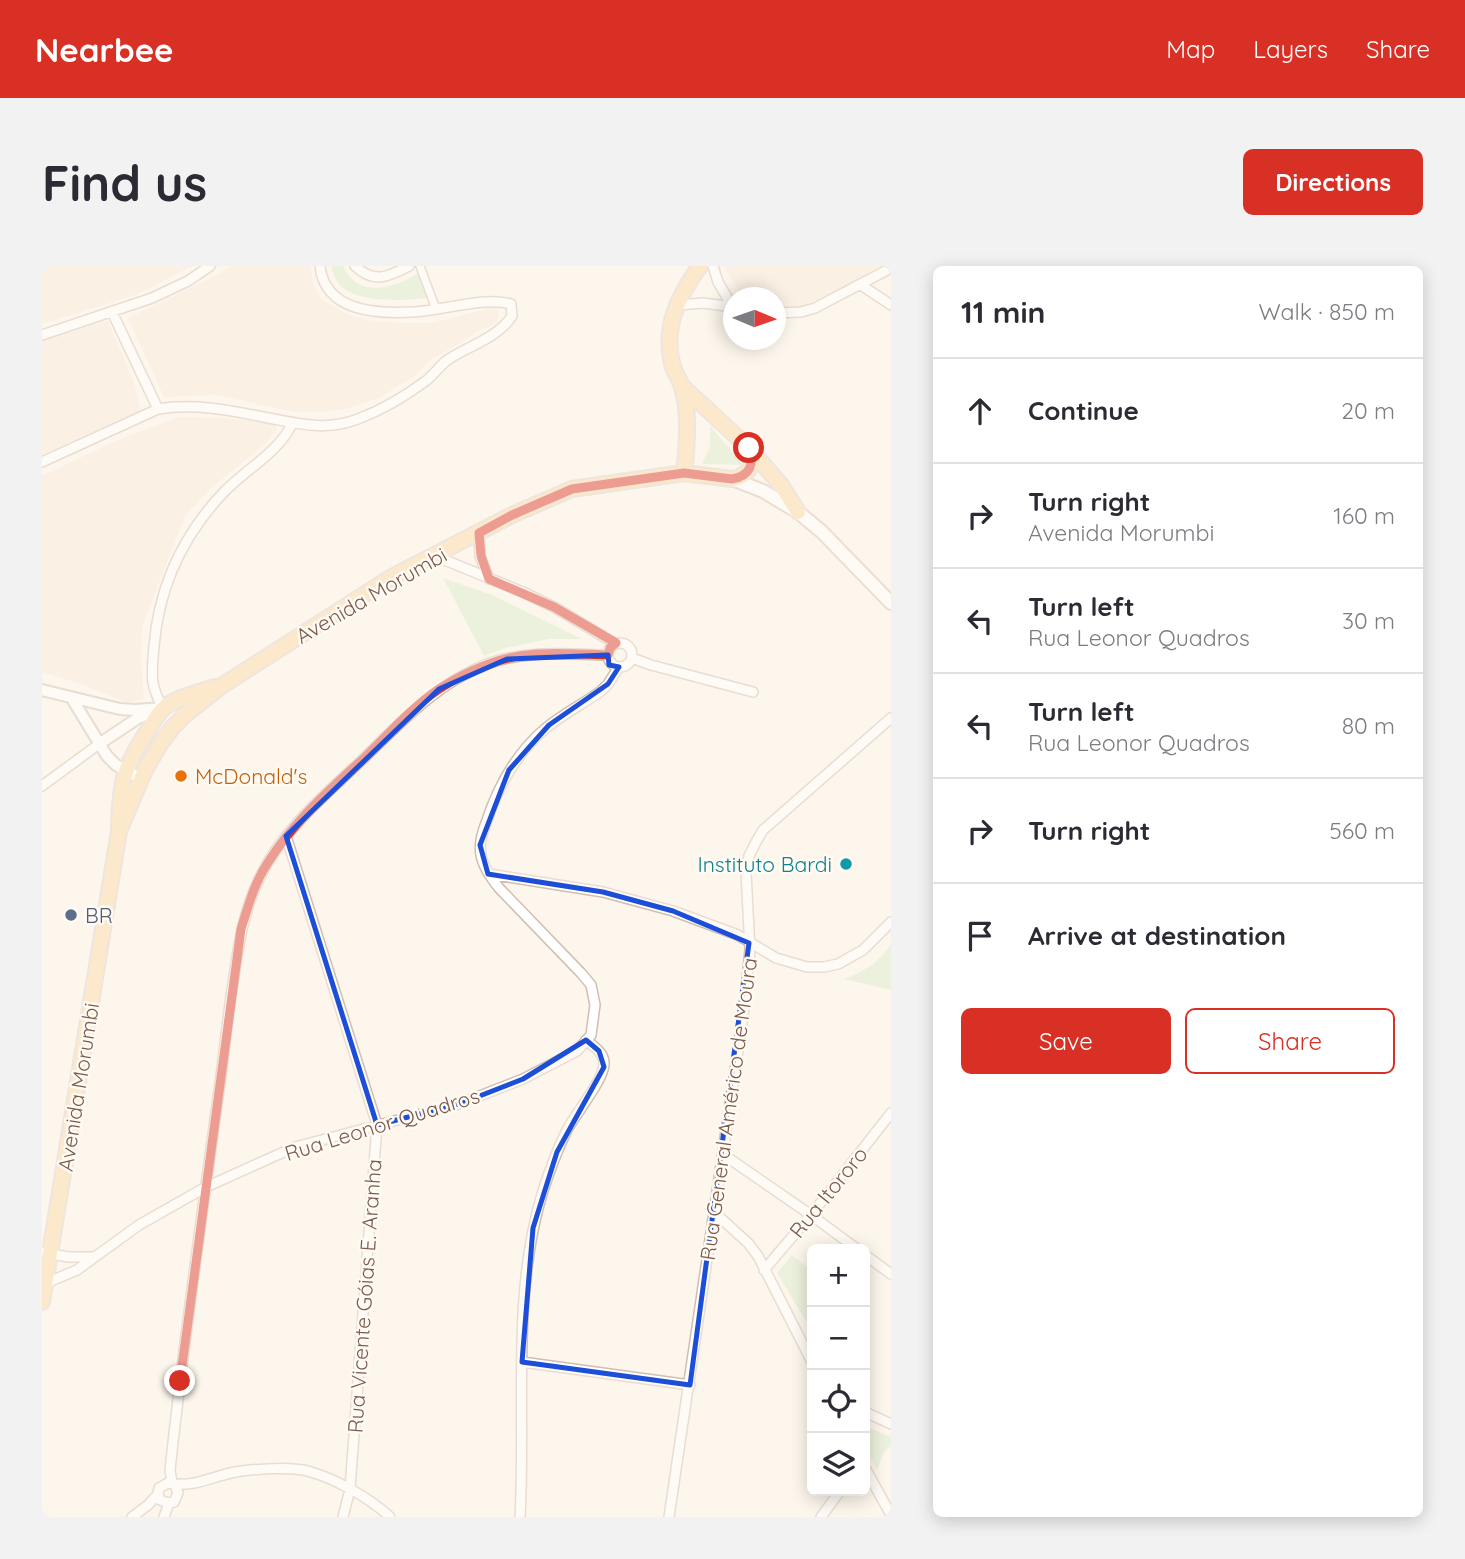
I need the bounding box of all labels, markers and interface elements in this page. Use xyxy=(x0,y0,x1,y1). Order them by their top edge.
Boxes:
text: Nearbee xyxy=(35,29,174,70)
text: Map xyxy=(1166,34,1215,64)
text: Layers xyxy=(1253,34,1328,64)
text: Share xyxy=(1366,34,1430,64)
button: Directions xyxy=(1243,149,1423,215)
text: Find us xyxy=(42,152,207,213)
north arrow xyxy=(723,287,786,350)
text: 11 min xyxy=(961,293,1045,331)
text: Walk · 850 m xyxy=(1259,297,1395,326)
icon: ahead xyxy=(961,392,999,430)
text: Continue xyxy=(1028,394,1139,427)
text: 20 m xyxy=(1341,396,1395,425)
route start xyxy=(733,432,764,463)
text: Turn right xyxy=(1028,485,1150,518)
icon: right xyxy=(961,497,999,535)
text: 160 m xyxy=(1333,501,1395,530)
text: Avenida Morumbi xyxy=(1028,518,1214,547)
street label: Avenida Morumbi xyxy=(291,541,451,649)
text: Turn left xyxy=(1028,590,1135,623)
icon: left xyxy=(961,602,999,640)
text: 30 m xyxy=(1342,606,1395,635)
text: Rua Leonor Quadros xyxy=(1028,623,1250,652)
text: Turn left xyxy=(1028,695,1135,728)
icon: left xyxy=(961,707,999,745)
text: 80 m xyxy=(1342,711,1395,740)
text: Rua Leonor Quadros xyxy=(1028,728,1250,757)
place label: McDonald's xyxy=(195,763,307,789)
marker: McDonald's xyxy=(173,768,189,784)
icon: right xyxy=(961,812,999,850)
text: Turn right xyxy=(1028,814,1150,847)
text: 560 m xyxy=(1329,816,1395,845)
place label: Instituto Bardi xyxy=(697,851,832,877)
marker: Instituto Bardi xyxy=(838,856,854,872)
place label: BR xyxy=(85,902,113,928)
marker: BR xyxy=(63,907,79,923)
icon: arrive xyxy=(961,917,999,955)
text: Arrive at destination xyxy=(1028,919,1286,952)
street label: Rua General Américo de Moura xyxy=(694,956,762,1262)
street label: Avenida Morumbi xyxy=(52,1001,104,1173)
button: Save xyxy=(961,1008,1171,1074)
button: Share xyxy=(1185,1008,1395,1074)
street label: Rua Leonor Quadros xyxy=(281,1082,483,1166)
street label: Rua Itororo xyxy=(783,1141,873,1243)
street label: Rua Vicente Góias E. Aranha xyxy=(341,1158,387,1434)
map controls xyxy=(807,1244,870,1496)
button: + xyxy=(807,1244,870,1307)
button: − xyxy=(807,1307,870,1370)
route end xyxy=(164,1365,195,1396)
button: locate xyxy=(807,1370,870,1433)
button: layers xyxy=(807,1433,870,1496)

